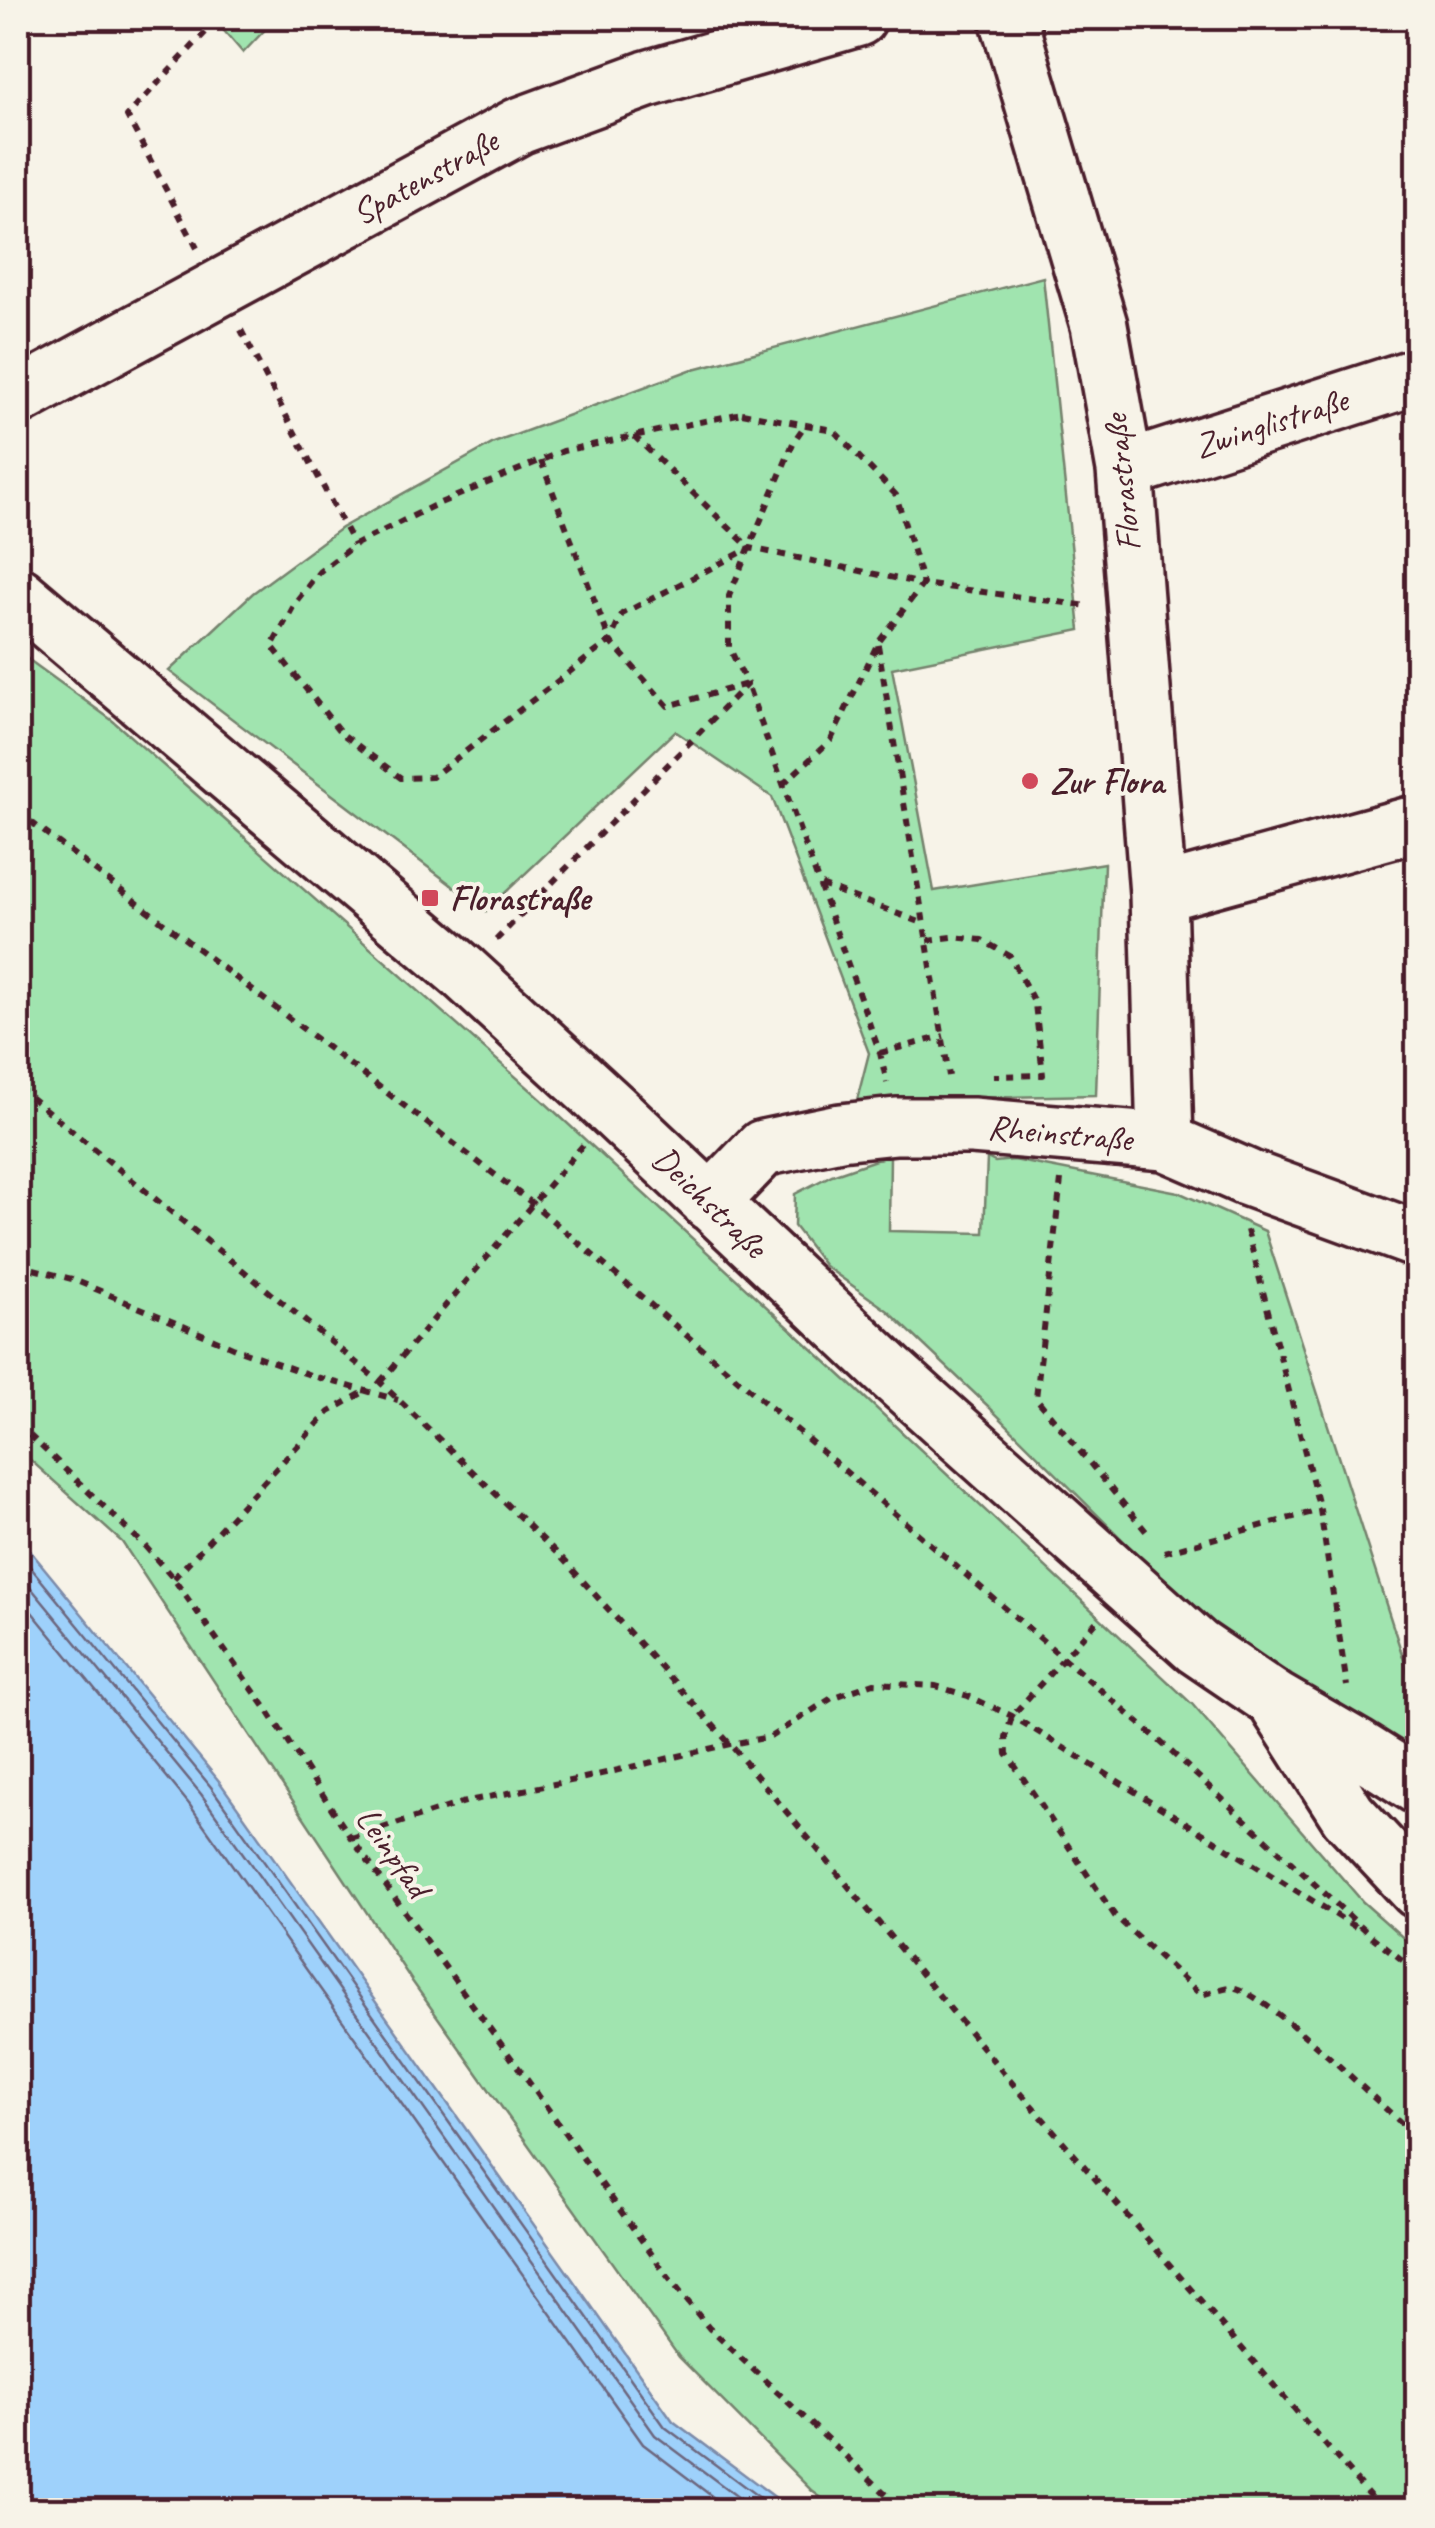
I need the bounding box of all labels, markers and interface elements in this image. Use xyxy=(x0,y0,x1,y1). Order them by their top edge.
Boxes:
street label: Spatenstraße xyxy=(344,117,508,235)
street label: Zwinglistraße xyxy=(1189,376,1356,469)
street label: Florastraße xyxy=(1092,410,1152,554)
place label: Zur Flora xyxy=(1050,759,1167,804)
marker: Zur Flora xyxy=(1019,770,1041,792)
place label: Florastraße xyxy=(450,876,593,921)
marker: Florastraße xyxy=(419,887,441,909)
street label: Rheinstraße xyxy=(986,1104,1137,1162)
street label: Deichstraße xyxy=(643,1136,779,1270)
street label: Leinpfad xyxy=(346,1798,443,1910)

